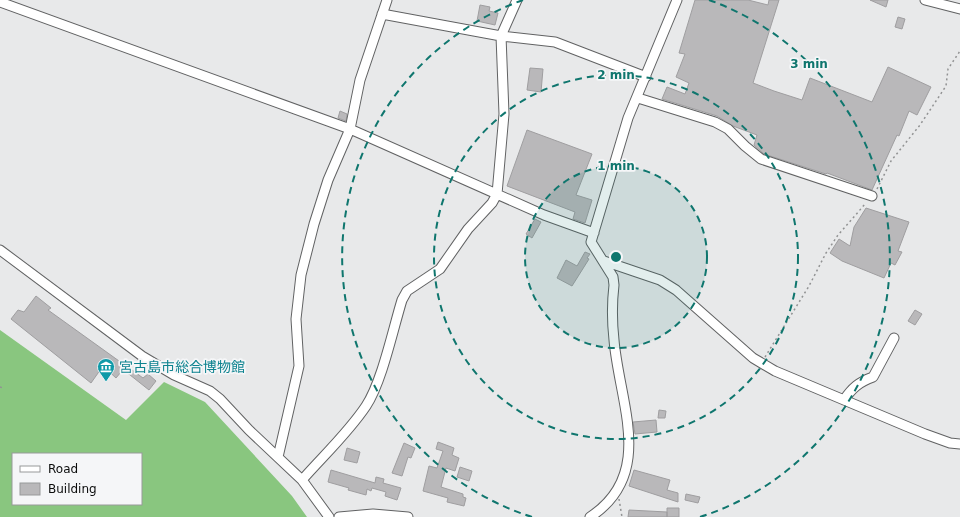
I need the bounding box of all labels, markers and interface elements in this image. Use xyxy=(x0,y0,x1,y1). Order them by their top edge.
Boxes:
text: 3 min xyxy=(790,57,828,71)
text: 2 min xyxy=(597,68,635,82)
text: 1 min xyxy=(597,159,635,173)
centre of rings xyxy=(609,250,623,264)
museum icon: 宮古島市総合博物館 xyxy=(96,357,116,382)
place label: 宮古島市総合博物館 xyxy=(119,359,245,375)
legend xyxy=(12,453,142,505)
text: Road xyxy=(48,462,78,476)
text: Building xyxy=(48,482,97,496)

